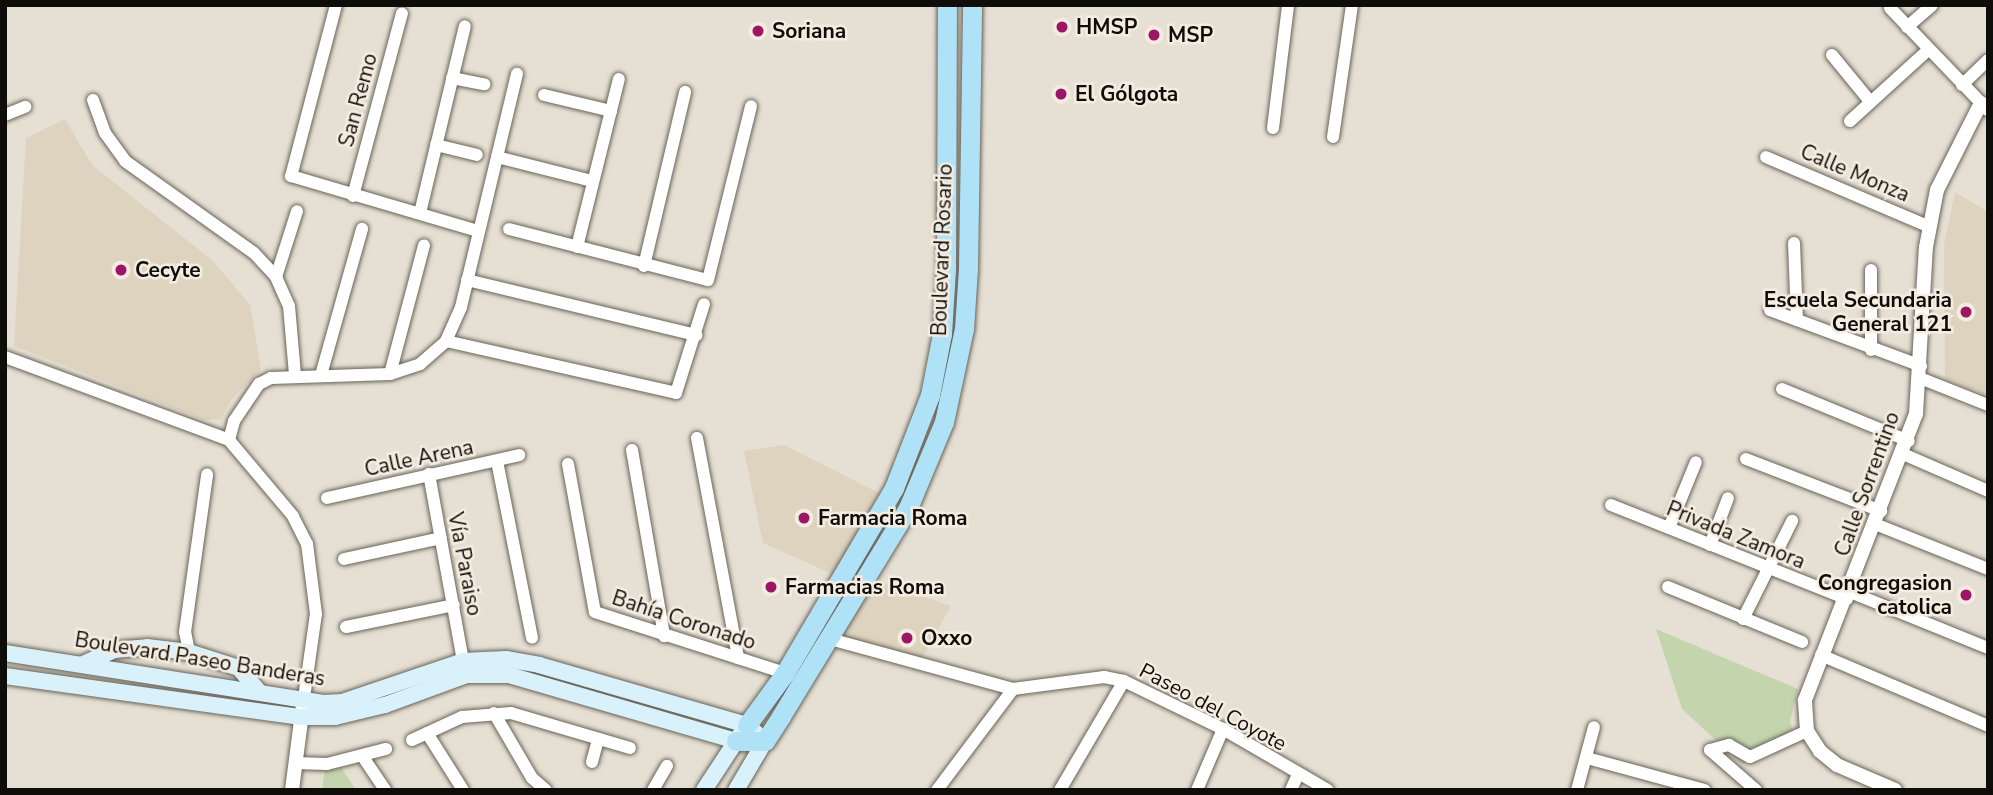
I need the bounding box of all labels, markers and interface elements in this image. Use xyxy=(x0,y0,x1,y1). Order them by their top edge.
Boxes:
place label: HMSP xyxy=(1076,14,1137,40)
place label: Soriana xyxy=(772,18,846,44)
marker: HMSP xyxy=(1054,19,1070,35)
place label: MSP xyxy=(1168,22,1213,48)
marker: Soriana xyxy=(750,23,766,39)
marker: MSP xyxy=(1146,27,1162,43)
street label: San Remo xyxy=(333,50,383,150)
place label: El Gólgota xyxy=(1075,81,1178,107)
marker: El Gólgota xyxy=(1053,86,1069,102)
street label: Calle Monza xyxy=(1797,139,1913,207)
street label: Boulevard Rosario xyxy=(926,163,958,337)
place label: Cecyte xyxy=(135,257,201,283)
marker: Cecyte xyxy=(113,262,129,278)
place label: Escuela Secundaria General 121 xyxy=(1764,287,1952,337)
marker: Escuela Secundaria General 121 xyxy=(1958,304,1974,320)
street label: Calle Sorrentino xyxy=(1829,408,1905,560)
street label: Calle Arena xyxy=(362,434,476,482)
street label: Privada Zamora xyxy=(1663,496,1809,574)
place label: Farmacia Roma xyxy=(818,505,968,531)
street label: Vía Paraiso xyxy=(443,510,487,618)
marker: Farmacia Roma xyxy=(796,510,812,526)
place label: Congregasion catolica xyxy=(1818,570,1952,620)
place label: Farmacias Roma xyxy=(785,574,945,600)
marker: Farmacias Roma xyxy=(763,579,779,595)
street label: Bahía Coronado xyxy=(609,585,759,655)
marker: Congregasion catolica xyxy=(1958,587,1974,603)
place label: Oxxo xyxy=(921,625,972,651)
street label: Boulevard Paseo Banderas xyxy=(73,627,327,691)
marker: Oxxo xyxy=(899,630,915,646)
street label: Paseo del Coyote xyxy=(1135,658,1291,756)

